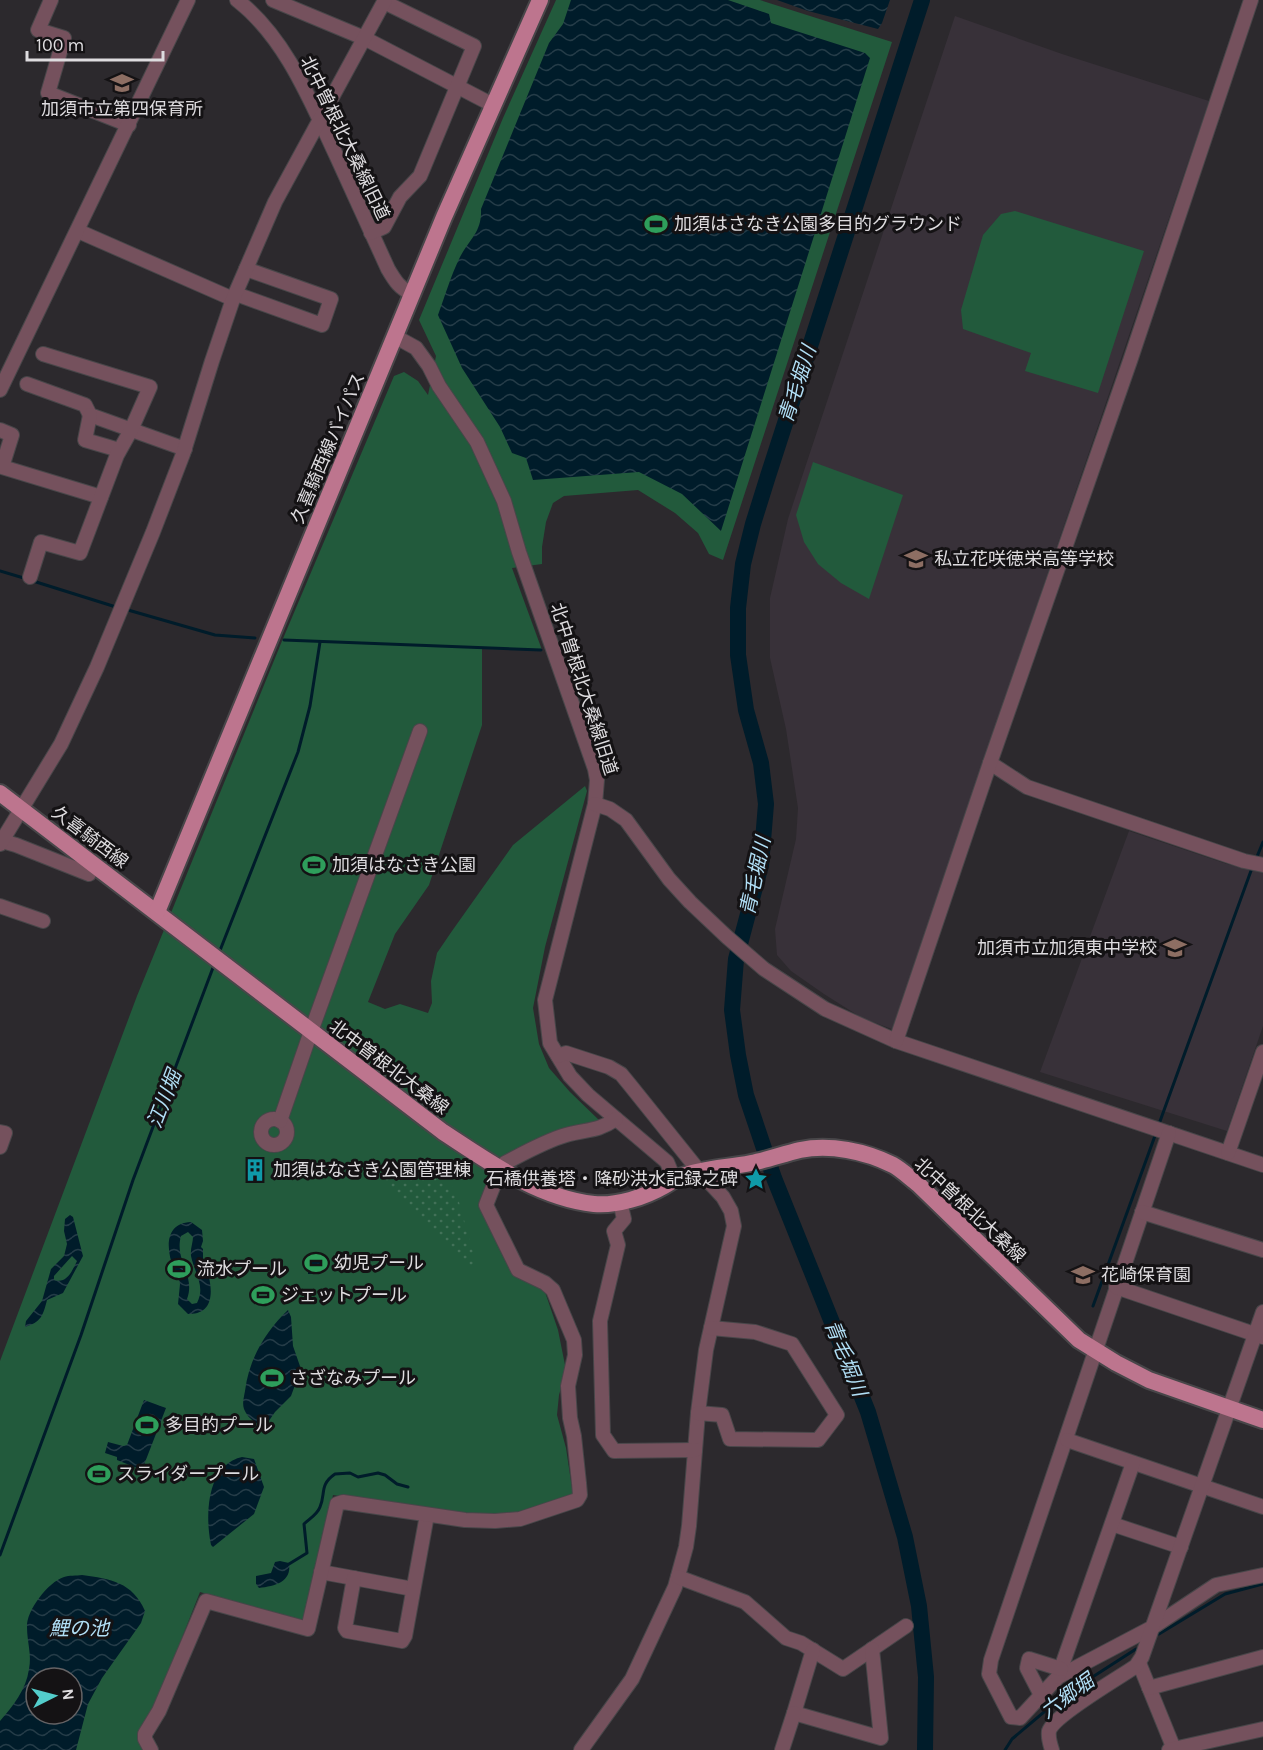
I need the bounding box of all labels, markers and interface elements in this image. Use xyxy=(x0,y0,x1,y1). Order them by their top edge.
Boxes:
scale bar xyxy=(27,24,164,62)
text: 100 m xyxy=(36,34,84,56)
street label: 北中曽根北大桑線旧道 xyxy=(296,52,394,224)
school or university icon: 加須市立第四保育所 xyxy=(109,70,135,96)
place label: 加須市立第四保育所 xyxy=(41,98,203,120)
sports icon: 加須はさなき公園多目的グラウンド xyxy=(643,211,669,237)
place label: 加須はさなき公園多目的グラウンド xyxy=(674,213,962,235)
water label: 青毛堀川 xyxy=(774,341,821,426)
street label: 久喜騎西線バイパス xyxy=(286,369,370,527)
school or university icon: 私立花咲徳栄高等学校 xyxy=(903,546,929,572)
place label: 私立花咲徳栄高等学校 xyxy=(934,548,1114,570)
street label: 北中曽根北大桑線旧道 xyxy=(546,600,622,778)
street label: 久喜騎西線 xyxy=(47,801,133,873)
water label: 青毛堀川 xyxy=(736,833,775,918)
sports icon: 加須はなさき公園 xyxy=(301,852,327,878)
place label: 加須はなさき公園 xyxy=(332,854,476,876)
school or university icon: 加須市立加須東中学校 xyxy=(1162,935,1188,961)
place label: 加須市立加須東中学校 xyxy=(977,937,1157,959)
street label: 北中曽根北大桑線 xyxy=(325,1015,453,1119)
water label: 江川堀 xyxy=(143,1064,187,1131)
street label: 北中曽根北大桑線 xyxy=(910,1153,1030,1267)
building icon: 加須はなさき公園管理棟 xyxy=(242,1157,268,1183)
place label: 加須はなさき公園管理棟 xyxy=(273,1159,471,1181)
place icon: 石橋供養塔・降砂洪水記録之碑 xyxy=(743,1166,769,1192)
place label: 石橋供養塔・降砂洪水記録之碑 xyxy=(486,1168,738,1190)
sports icon: 幼児プール xyxy=(303,1250,329,1276)
place label: 幼児プール xyxy=(334,1252,424,1274)
sports icon: 流水プール xyxy=(166,1256,192,1282)
place label: 流水プール xyxy=(197,1258,287,1280)
school or university icon: 花崎保育園 xyxy=(1070,1262,1096,1288)
place label: 花崎保育園 xyxy=(1101,1264,1191,1286)
sports icon: ジェットプール xyxy=(250,1282,276,1308)
place label: ジェットプール xyxy=(281,1284,407,1306)
water label: 青毛堀川 xyxy=(820,1317,872,1401)
sports icon: さざなみプール xyxy=(259,1365,285,1391)
place label: さざなみプール xyxy=(290,1367,416,1389)
sports icon: 多目的プール xyxy=(134,1412,160,1438)
place label: 多目的プール xyxy=(165,1414,273,1436)
sports icon: スライダープール xyxy=(86,1461,112,1487)
place label: スライダープール xyxy=(117,1463,259,1485)
water label: 鯉の池 xyxy=(49,1617,111,1640)
north arrow xyxy=(24,1666,84,1726)
water label: 六郷堀 xyxy=(1036,1668,1101,1723)
text: N xyxy=(58,1688,78,1701)

